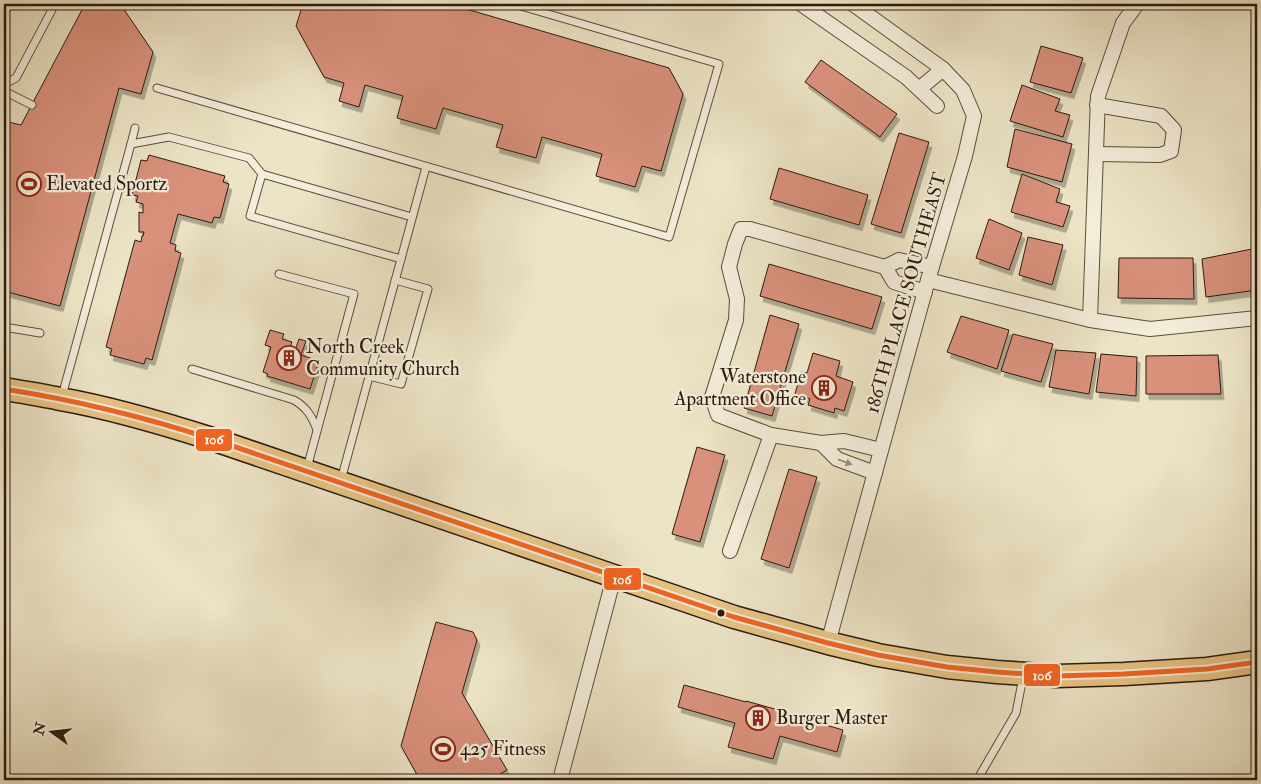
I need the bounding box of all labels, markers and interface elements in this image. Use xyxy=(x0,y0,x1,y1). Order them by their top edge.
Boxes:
street label: 186TH PLACE SOUTHEAST xyxy=(860,170,952,416)
sports icon: Elevated Sportz xyxy=(16,171,42,197)
place label: Elevated Sportz xyxy=(46,172,168,197)
place label: North Creek Community Church xyxy=(306,335,460,381)
building icon: North Creek Community Church xyxy=(276,345,302,371)
place label: Waterstone Apartment Office xyxy=(673,365,806,412)
building icon: Waterstone Apartment Office xyxy=(811,375,837,401)
line badge: 106 xyxy=(195,428,233,452)
text: 106 xyxy=(204,431,225,448)
one-way arrow xyxy=(838,458,853,466)
line badge: 106 xyxy=(603,567,642,591)
text: 106 xyxy=(612,571,633,588)
unlabelled marker xyxy=(716,608,726,618)
line badge: 106 xyxy=(1023,663,1061,687)
text: 106 xyxy=(1032,667,1053,684)
building icon: Burger Master xyxy=(745,705,771,731)
north arrow xyxy=(28,706,78,756)
place label: Burger Master xyxy=(776,706,887,730)
text: N xyxy=(30,720,50,738)
sports icon: 425 Fitness xyxy=(430,736,456,762)
place label: 425 Fitness xyxy=(460,737,546,761)

